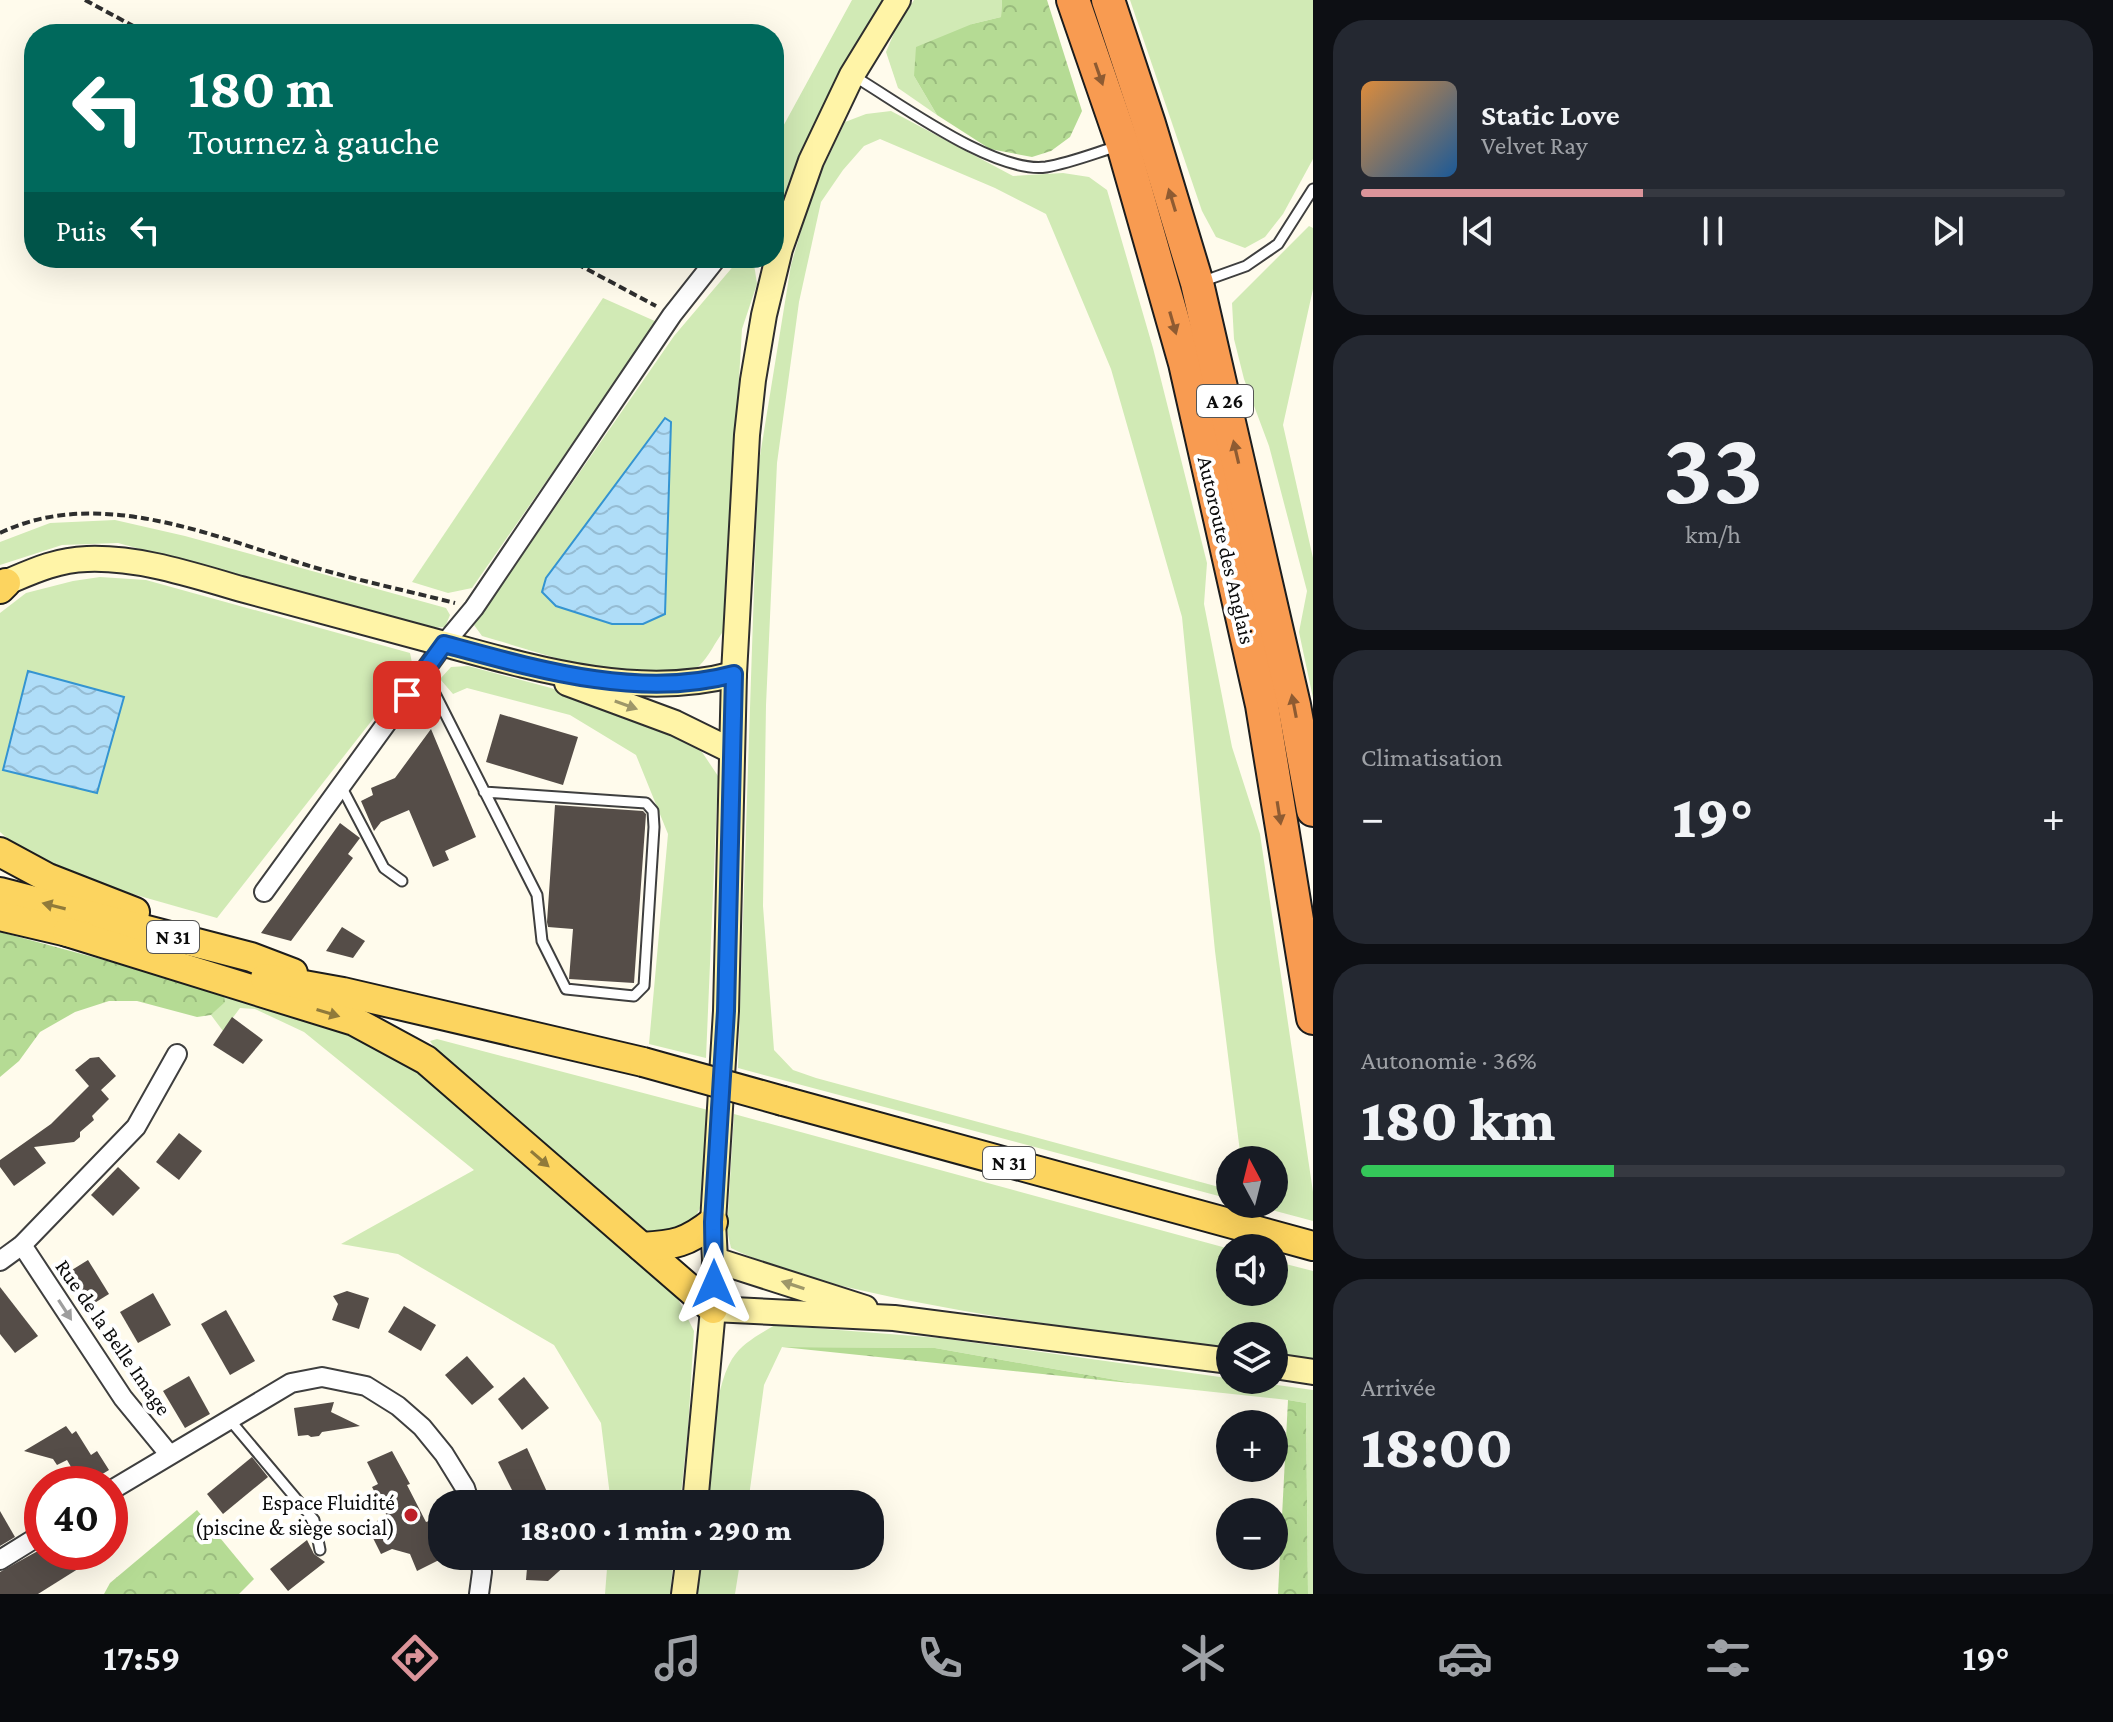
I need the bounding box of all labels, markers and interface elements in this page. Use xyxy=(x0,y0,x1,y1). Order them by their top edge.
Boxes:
icon: left xyxy=(56,56,160,160)
text: 180 m xyxy=(188,57,334,119)
one-way arrow xyxy=(1093,62,1105,86)
text: Static Love xyxy=(1481,98,1620,131)
text: Tournez à gauche xyxy=(188,122,439,162)
text: Velvet Ray xyxy=(1481,131,1588,160)
one-way arrow xyxy=(1166,188,1178,212)
icon: left xyxy=(123,208,167,252)
icon: previous xyxy=(1456,209,1500,253)
icon: pause xyxy=(1691,209,1735,253)
icon: next xyxy=(1926,209,1970,253)
text: Puis xyxy=(56,214,107,247)
one-way arrow xyxy=(1168,310,1180,335)
road number: A 26 xyxy=(1197,385,1253,417)
text: 33 xyxy=(1662,410,1764,525)
one-way arrow xyxy=(1229,440,1242,465)
street label: Autoroute des Anglais xyxy=(1193,454,1260,647)
text: km/h xyxy=(1685,520,1741,549)
pin xyxy=(373,661,441,729)
icon: arrive xyxy=(385,673,429,717)
one-way arrow xyxy=(1287,693,1300,718)
one-way arrow xyxy=(614,700,638,712)
text: Climatisation xyxy=(1361,743,1503,772)
text: 19° xyxy=(1672,783,1754,850)
text: − xyxy=(1361,793,1384,841)
text: + xyxy=(2042,793,2065,841)
one-way arrow xyxy=(1274,801,1286,826)
one-way arrow xyxy=(41,900,66,912)
road number: N 31 xyxy=(147,921,199,953)
one-way arrow xyxy=(317,1007,341,1020)
text: Autonomie · 36% xyxy=(1361,1046,1537,1075)
text: 180 km xyxy=(1361,1086,1555,1153)
north arrow xyxy=(1216,1146,1288,1218)
map controls xyxy=(1216,1146,1288,1570)
road number: N 31 xyxy=(983,1147,1035,1179)
one-way arrow xyxy=(530,1150,550,1167)
button: sound xyxy=(1216,1234,1288,1306)
position arrow xyxy=(672,1242,756,1326)
street label: Rue de la Belle Image xyxy=(50,1254,177,1420)
one-way arrow xyxy=(780,1278,804,1291)
one-way arrow xyxy=(57,1300,72,1321)
button: layers xyxy=(1216,1322,1288,1394)
text: Arrivée xyxy=(1361,1373,1436,1402)
button: + xyxy=(1216,1410,1288,1482)
text: 18:00 xyxy=(1361,1413,1513,1480)
speed limit sign: 40 xyxy=(24,1466,128,1570)
place label: Espace Fluidité (piscine & siège social) xyxy=(195,1490,395,1541)
button: − xyxy=(1216,1498,1288,1570)
marker: Espace Fluidité (piscine & siège social) xyxy=(402,1506,420,1524)
text: 18:00 · 1 min · 290 m xyxy=(521,1513,791,1546)
icon: directions xyxy=(387,1630,443,1686)
icon: music xyxy=(650,1630,706,1686)
icon: phone xyxy=(912,1630,968,1686)
icon: climate xyxy=(1175,1630,1231,1686)
icon: car xyxy=(1437,1630,1493,1686)
icon: filters xyxy=(1700,1630,1756,1686)
text: 17:59 xyxy=(103,1638,180,1678)
text: 19° xyxy=(1963,1638,2010,1678)

